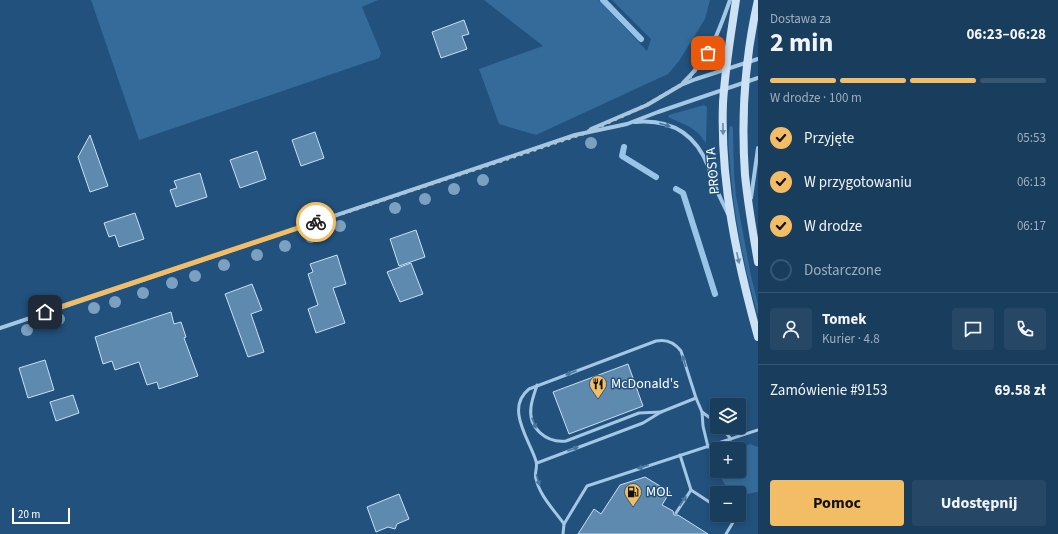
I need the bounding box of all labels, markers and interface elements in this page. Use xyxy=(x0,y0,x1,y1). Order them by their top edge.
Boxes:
text: Dostawa za xyxy=(770,10,831,28)
text: 2 min xyxy=(770,24,833,61)
text: 06:23–06:28 xyxy=(966,24,1046,45)
pin xyxy=(691,36,725,70)
icon: bag xyxy=(697,42,719,64)
text: W drodze · 100 m xyxy=(770,89,862,107)
one-way arrow xyxy=(660,122,672,128)
one-way arrow xyxy=(720,123,726,136)
icon: check xyxy=(770,127,792,149)
text: Przyjęte xyxy=(804,128,854,149)
text: 05:53 xyxy=(1017,129,1046,147)
street label: PROSTA xyxy=(701,146,725,195)
icon: check xyxy=(770,171,792,193)
text: W przygotowaniu xyxy=(804,172,912,193)
text: 06:13 xyxy=(1017,173,1046,191)
courier xyxy=(296,202,336,242)
icon: bike xyxy=(305,211,327,233)
icon: check xyxy=(770,215,792,237)
text: W drodze xyxy=(804,216,862,237)
text: 06:17 xyxy=(1017,217,1046,235)
one-way arrow xyxy=(736,251,742,264)
text: Dostarczone xyxy=(804,260,882,281)
pin xyxy=(28,295,62,329)
icon: home xyxy=(34,301,56,323)
button: person xyxy=(770,308,812,350)
button: chat xyxy=(952,308,994,350)
button: phone xyxy=(1004,308,1046,350)
text: Tomek xyxy=(822,309,866,330)
text: Kurier · 4.8 xyxy=(822,330,880,348)
one-way arrow xyxy=(681,355,687,367)
one-way arrow xyxy=(565,370,577,376)
restaurant icon: McDonald's xyxy=(588,374,608,399)
place label: McDonald's xyxy=(611,374,679,394)
text: Zamówienie #9153 xyxy=(770,380,887,401)
text: 69.58 zł xyxy=(995,380,1046,401)
map controls xyxy=(710,398,746,522)
button: layers xyxy=(710,398,746,434)
one-way arrow xyxy=(531,417,537,428)
button: + xyxy=(710,442,746,478)
one-way arrow xyxy=(568,446,580,452)
one-way arrow xyxy=(637,465,649,471)
one-way arrow xyxy=(535,474,541,487)
button: Pomoc xyxy=(770,480,904,526)
button: Udostępnij xyxy=(912,480,1046,526)
fuel station icon: MOL xyxy=(623,482,643,507)
place label: MOL xyxy=(646,482,672,502)
button: − xyxy=(710,486,746,522)
one-way arrow xyxy=(679,496,687,507)
scale bar xyxy=(12,506,70,525)
text: 20 m xyxy=(18,507,40,522)

